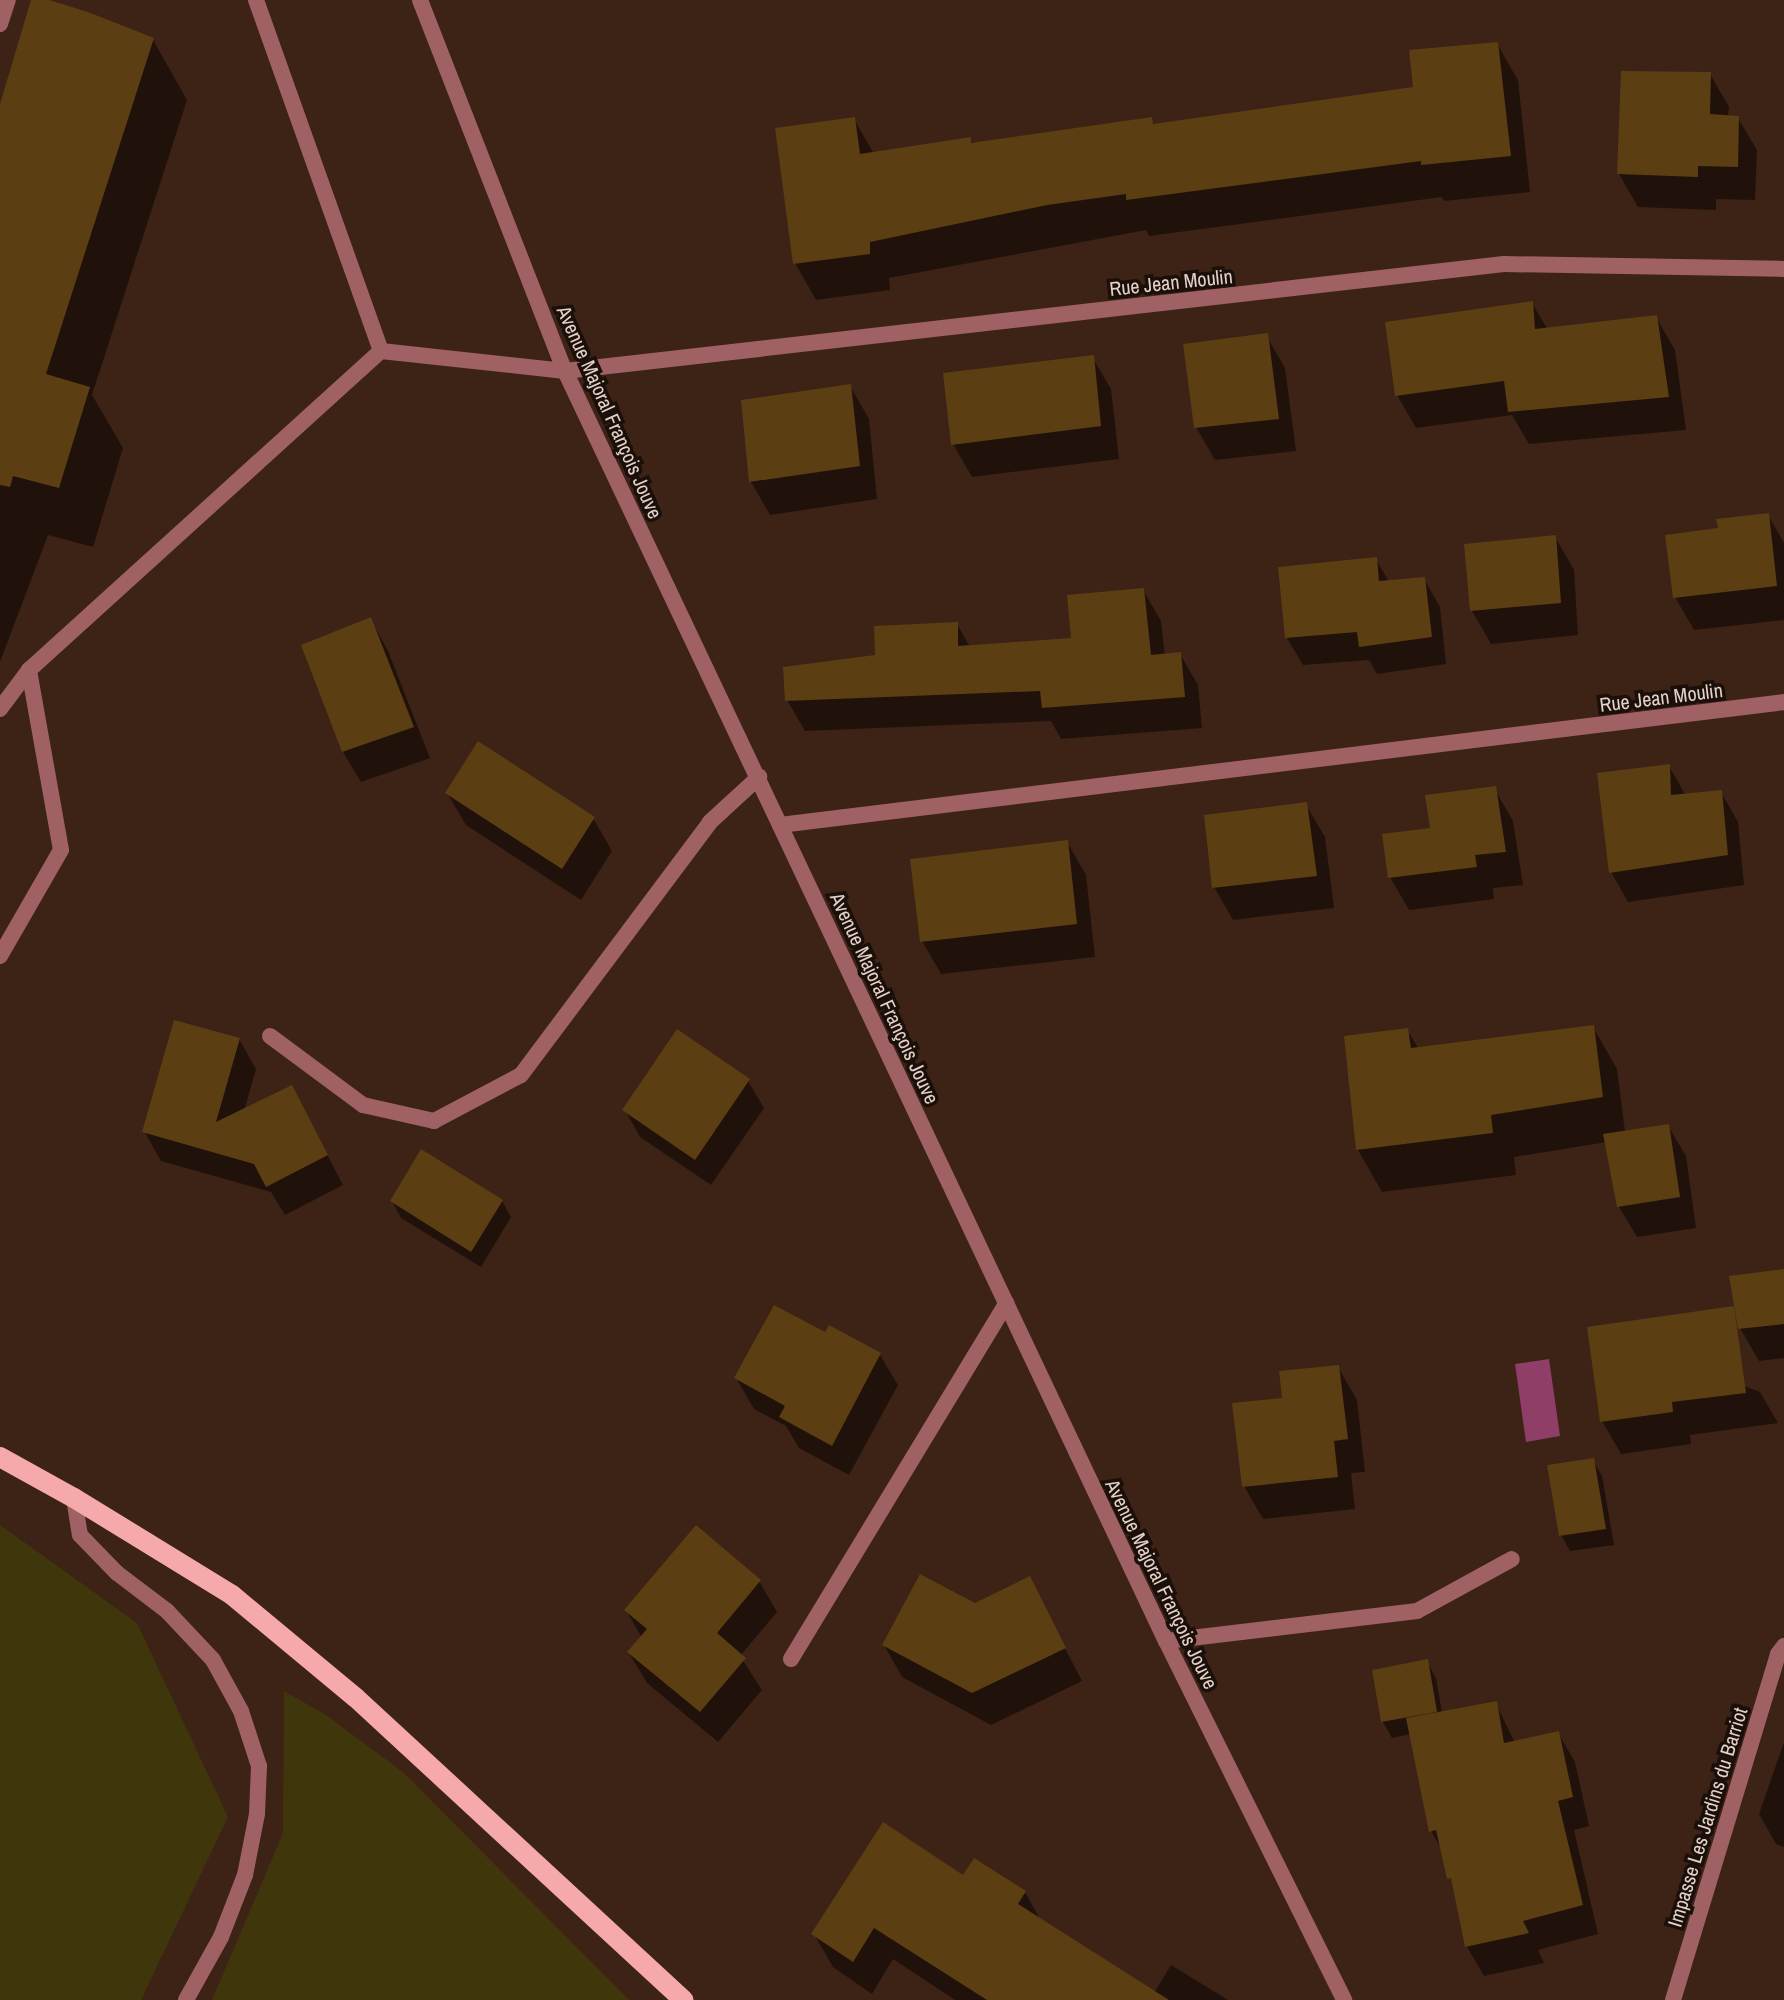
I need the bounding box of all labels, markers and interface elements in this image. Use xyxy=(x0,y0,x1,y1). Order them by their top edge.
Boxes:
street label: Rue Jean Moulin xyxy=(1108,264,1234,300)
street label: Avenue Majoral François Jouve xyxy=(552,302,668,522)
street label: Rue Jean Moulin xyxy=(1598,678,1724,716)
street label: Avenue Majoral François Jouve xyxy=(825,889,945,1107)
street label: Avenue Majoral François Jouve xyxy=(1101,1475,1223,1693)
street label: Impasse Les Jardins du Barriot xyxy=(1662,1705,1752,1929)

